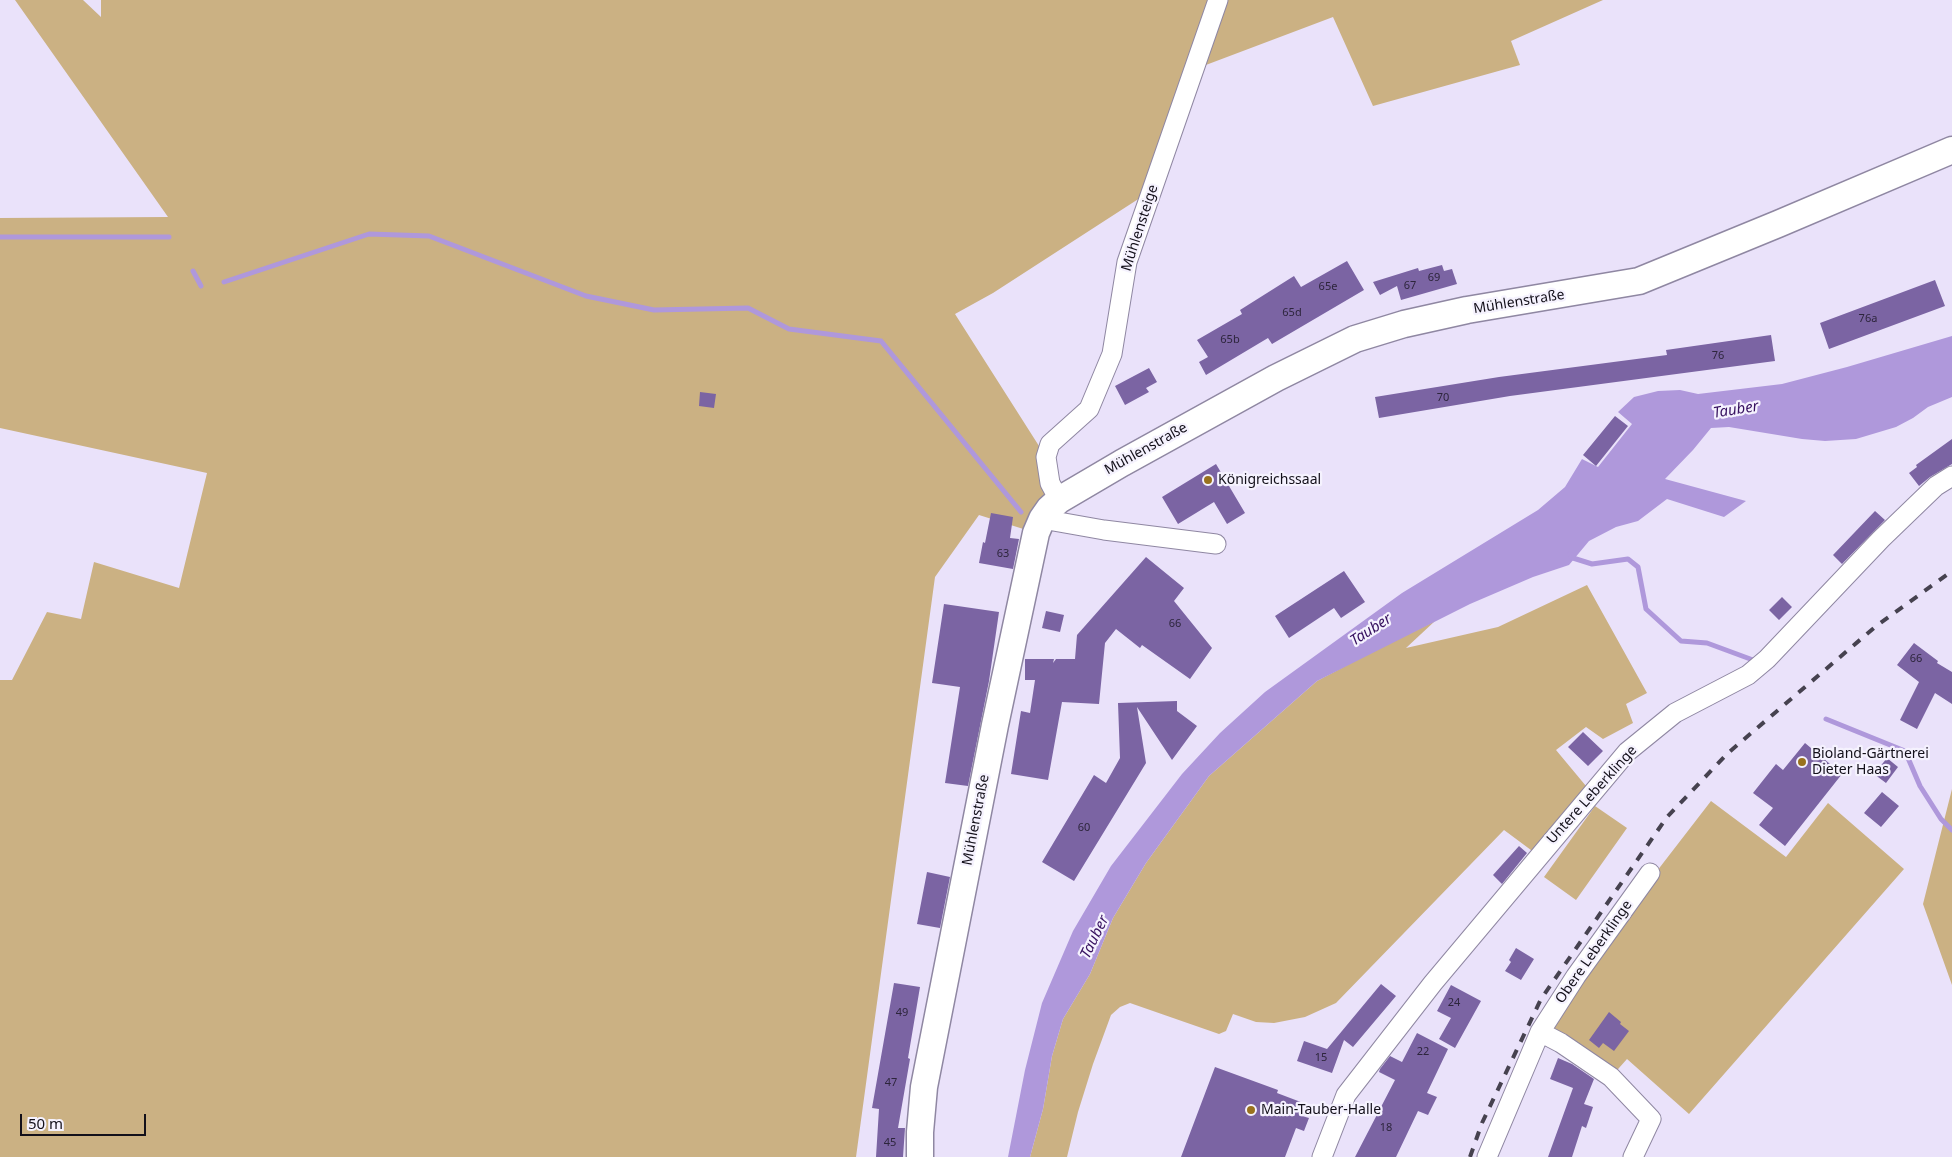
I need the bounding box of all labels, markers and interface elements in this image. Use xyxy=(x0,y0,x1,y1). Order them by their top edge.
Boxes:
street label: Mühlensteige xyxy=(1118,183,1162,273)
house number: 69 xyxy=(1428,271,1440,285)
house number: 67 xyxy=(1404,279,1416,293)
house number: 65e xyxy=(1319,280,1337,294)
street label: Mühlenstraße xyxy=(1472,287,1566,317)
house number: 65d xyxy=(1282,306,1302,320)
house number: 76a xyxy=(1859,312,1877,326)
house number: 65b xyxy=(1220,333,1240,347)
house number: 76 xyxy=(1712,349,1724,363)
house number: 70 xyxy=(1437,391,1449,405)
water label: Tauber xyxy=(1712,398,1760,422)
street label: Mühlenstraße xyxy=(1102,419,1190,479)
place label: Königreichssaal xyxy=(1218,472,1321,488)
marker: Königreichssaal xyxy=(1202,474,1214,486)
house number: 63 xyxy=(997,547,1009,561)
water label: Tauber xyxy=(1347,610,1395,650)
house number: 66 xyxy=(1169,617,1181,631)
house number: 66 xyxy=(1910,652,1922,666)
street label: Untere Leberklinge xyxy=(1544,742,1640,848)
place label: Bioland-Gärtnerei Dieter Haas xyxy=(1812,746,1929,779)
marker: Bioland-Gärtnerei Dieter Haas xyxy=(1796,756,1808,768)
street label: Mühlenstraße xyxy=(959,773,993,867)
house number: 60 xyxy=(1078,821,1090,835)
street label: Obere Leberklinge xyxy=(1552,897,1636,1007)
water label: Tauber xyxy=(1077,913,1113,961)
house number: 24 xyxy=(1448,996,1460,1010)
house number: 49 xyxy=(896,1006,908,1020)
house number: 22 xyxy=(1417,1045,1429,1059)
house number: 15 xyxy=(1315,1051,1327,1065)
house number: 47 xyxy=(885,1076,897,1090)
place label: Main-Tauber-Halle xyxy=(1261,1102,1381,1118)
scale bar xyxy=(22,1104,149,1136)
marker: Main-Tauber-Halle xyxy=(1245,1104,1257,1116)
text: 50 m xyxy=(28,1113,63,1133)
house number: 18 xyxy=(1380,1121,1392,1135)
house number: 45 xyxy=(884,1136,896,1150)

